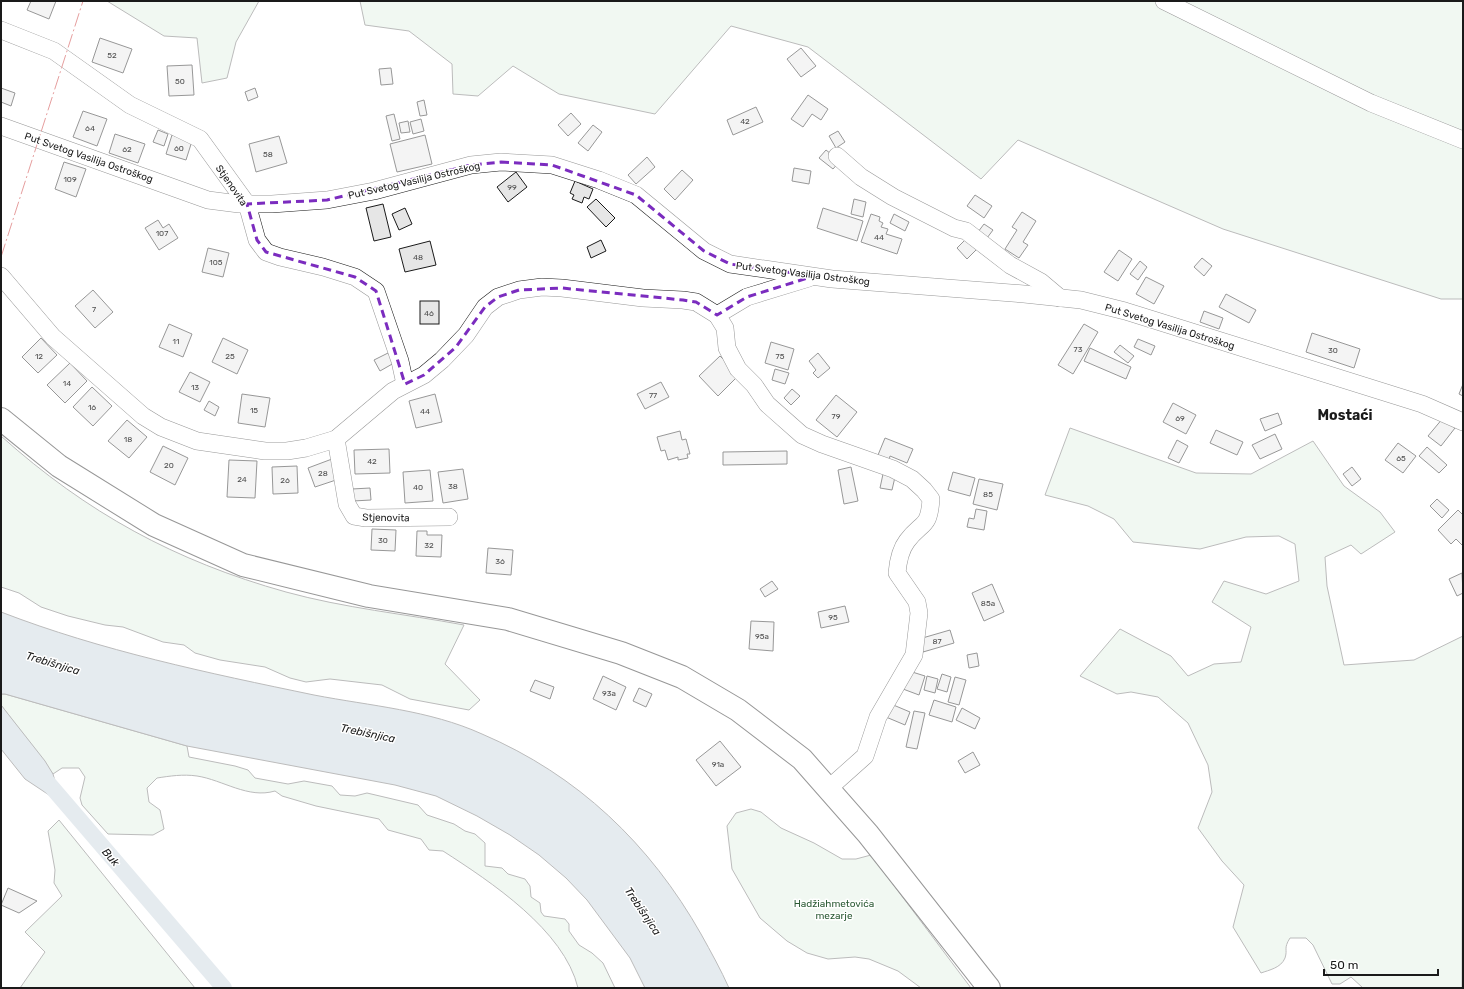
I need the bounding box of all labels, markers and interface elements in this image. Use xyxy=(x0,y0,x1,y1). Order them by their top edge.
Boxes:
house number: 52 xyxy=(107,51,117,60)
house number: 50 xyxy=(175,77,185,86)
house number: 42 xyxy=(740,117,750,126)
house number: 64 xyxy=(85,124,95,133)
street label: Put Svetog Vasilija Ostroškog xyxy=(23,130,154,186)
house number: 60 xyxy=(174,144,184,153)
house number: 62 xyxy=(122,145,132,154)
house number: 58 xyxy=(263,150,273,159)
street label: Put Svetog Vasilija Ostroškog xyxy=(347,160,481,202)
street label: Stjenovita xyxy=(213,163,250,208)
house number: 109 xyxy=(63,175,77,184)
house number: 99 xyxy=(507,183,517,192)
house number: 107 xyxy=(156,229,168,238)
house number: 44 xyxy=(874,233,884,242)
house number: 48 xyxy=(413,253,423,262)
house number: 105 xyxy=(209,258,223,267)
street label: Put Svetog Vasilija Ostroškog xyxy=(735,260,871,288)
street label: Put Svetog Vasilija Ostroškog xyxy=(1103,301,1236,352)
house number: 7 xyxy=(92,305,96,314)
house number: 46 xyxy=(424,309,434,318)
house number: 11 xyxy=(173,337,179,346)
house number: 73 xyxy=(1074,345,1083,354)
house number: 30 xyxy=(1328,346,1338,355)
house number: 12 xyxy=(35,352,43,361)
house number: 25 xyxy=(225,352,235,361)
house number: 75 xyxy=(776,352,785,361)
house number: 14 xyxy=(63,379,71,388)
house number: 13 xyxy=(191,383,199,392)
house number: 77 xyxy=(649,391,657,400)
house number: 16 xyxy=(88,403,96,412)
house number: 15 xyxy=(250,406,258,415)
house number: 44 xyxy=(420,407,430,416)
district label: Mostaći xyxy=(1318,407,1372,424)
house number: 79 xyxy=(832,412,841,421)
house number: 69 xyxy=(1175,414,1185,423)
house number: 18 xyxy=(124,435,132,444)
house number: 65 xyxy=(1396,454,1406,463)
house number: 42 xyxy=(367,457,377,466)
house number: 20 xyxy=(164,461,174,470)
house number: 28 xyxy=(318,469,328,478)
house number: 24 xyxy=(237,475,247,484)
house number: 26 xyxy=(280,476,290,485)
house number: 38 xyxy=(448,482,458,491)
house number: 40 xyxy=(413,483,423,492)
house number: 85 xyxy=(983,490,993,499)
street label: Stjenovita xyxy=(362,512,410,524)
house number: 30 xyxy=(378,536,388,545)
house number: 32 xyxy=(424,541,434,550)
house number: 36 xyxy=(495,557,505,566)
house number: 85a xyxy=(981,599,995,608)
house number: 95 xyxy=(828,613,838,622)
house number: 95a xyxy=(755,632,769,641)
house number: 87 xyxy=(932,637,942,646)
water label: Trebišnjica xyxy=(24,649,82,678)
house number: 93a xyxy=(602,689,616,698)
water label: Trebišnjica xyxy=(339,721,397,746)
house number: 91a xyxy=(712,760,724,769)
water label: Buk xyxy=(99,846,122,869)
water label: Trebišnjica xyxy=(622,885,664,938)
park label: Hadžiahmetovića mezarje xyxy=(794,898,874,922)
scale bar xyxy=(1324,951,1438,977)
text: 50 m xyxy=(1330,958,1358,972)

